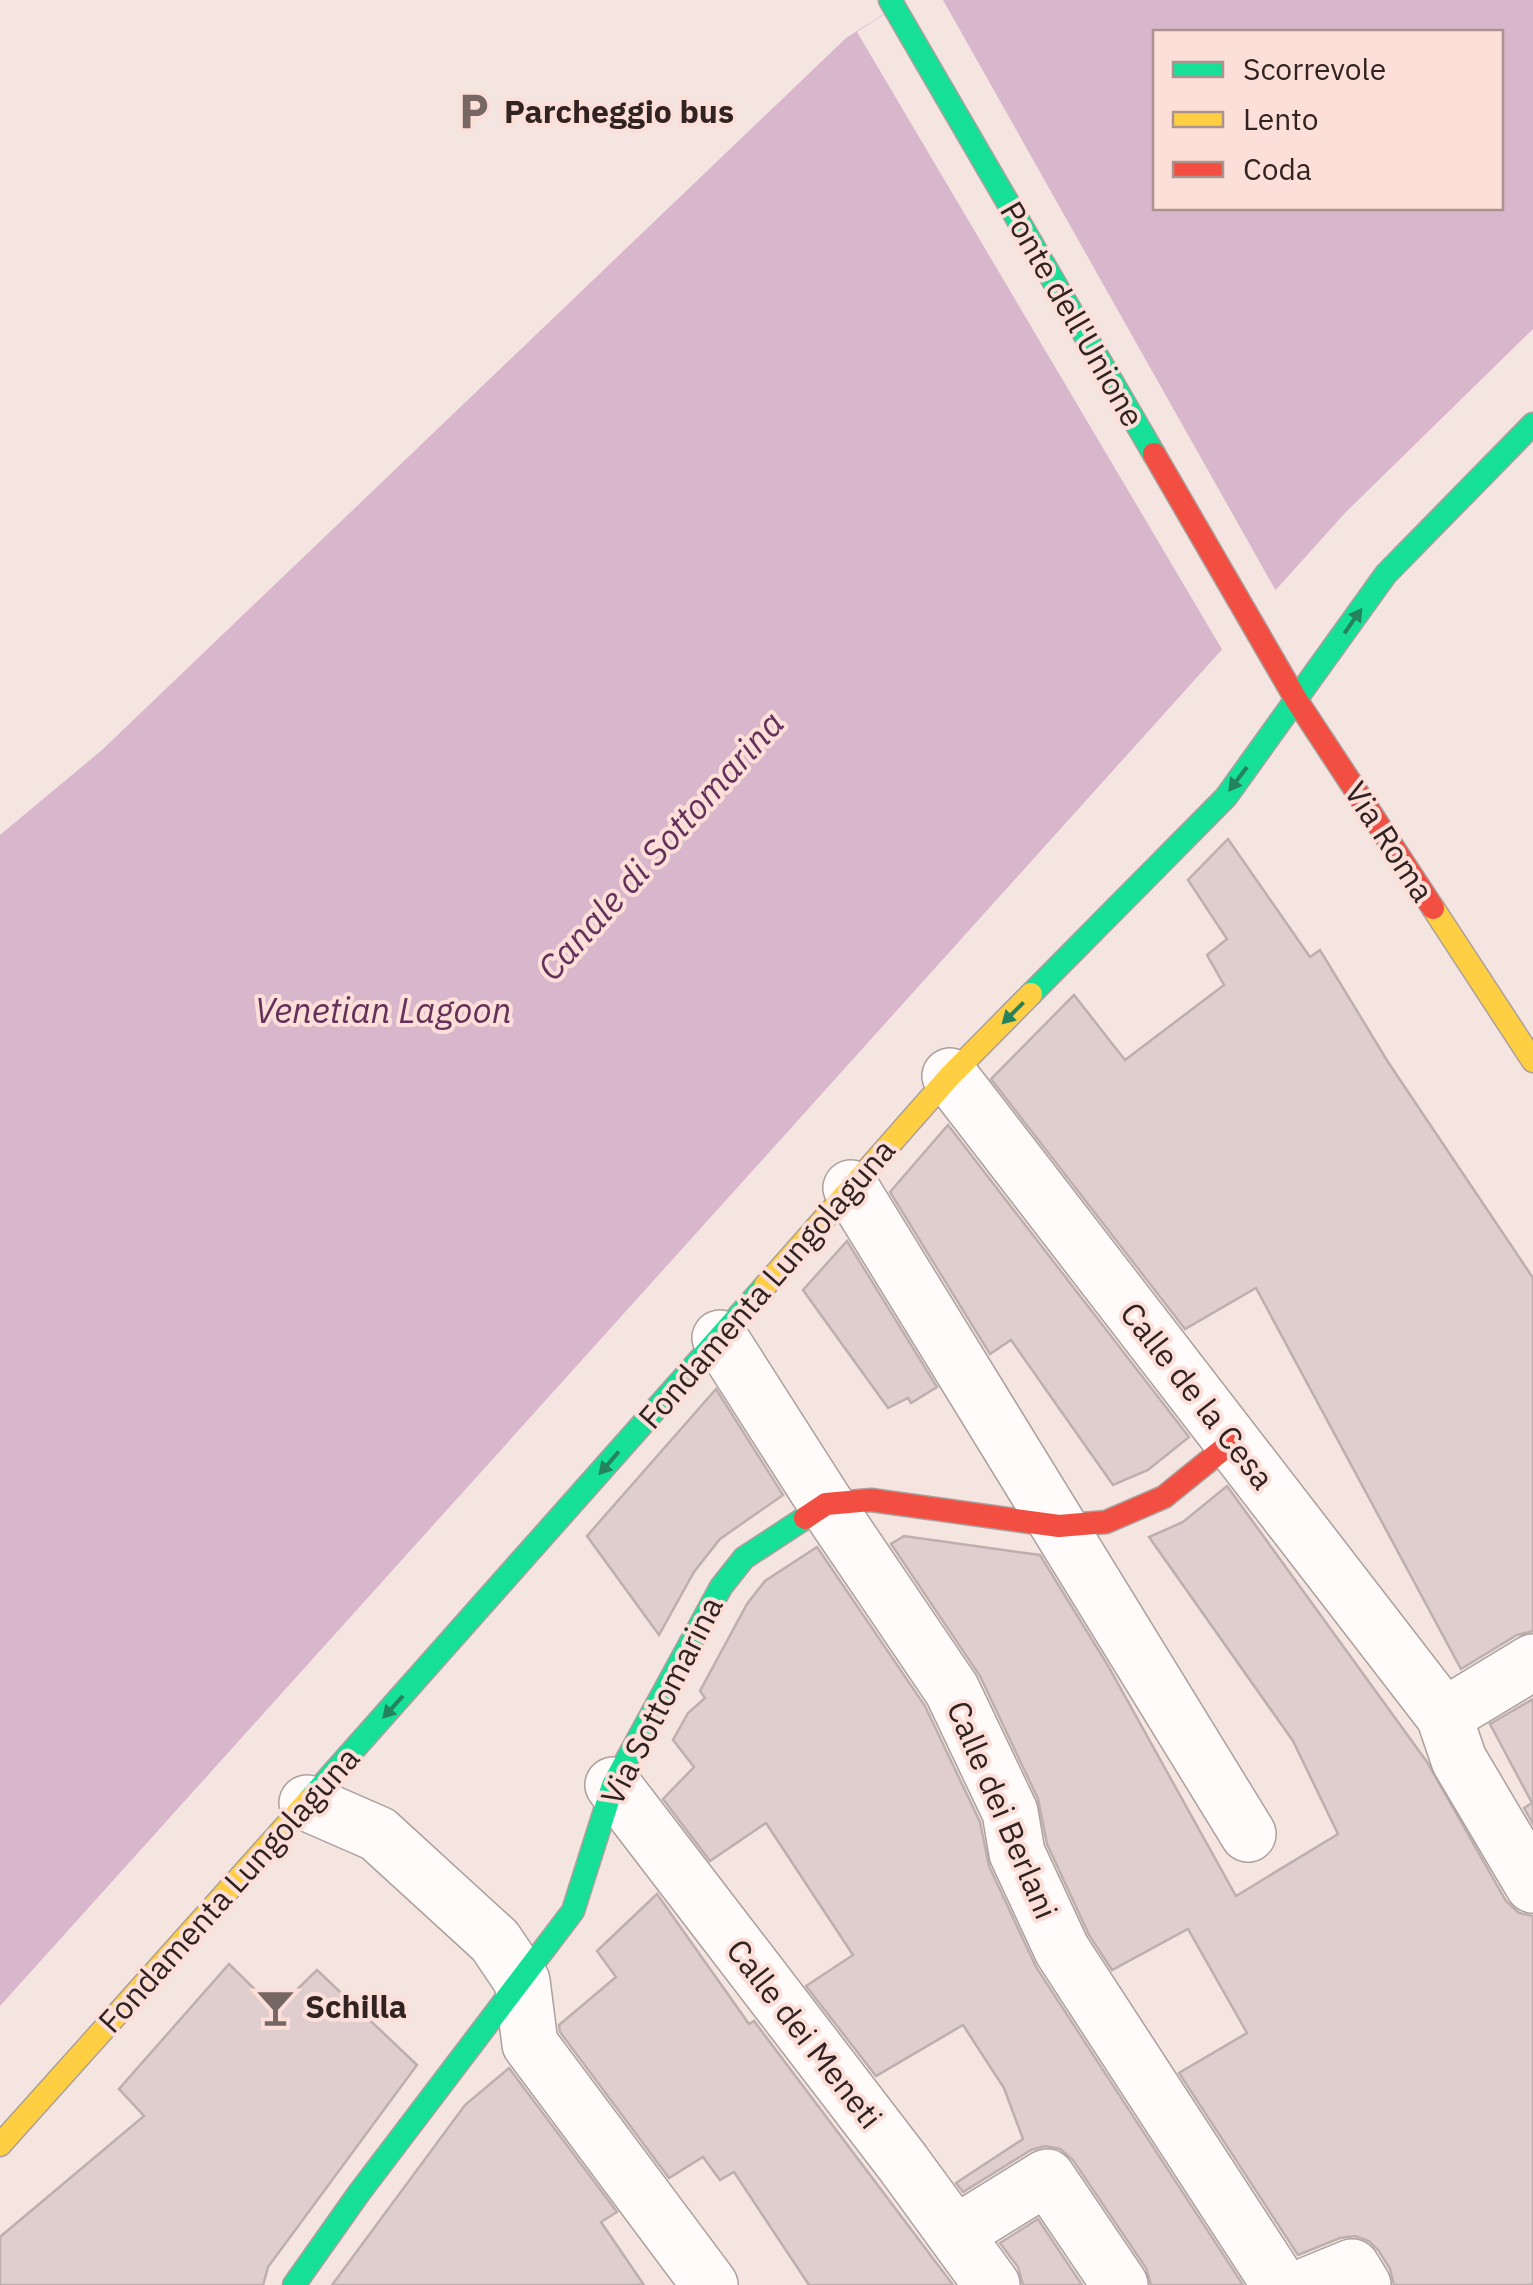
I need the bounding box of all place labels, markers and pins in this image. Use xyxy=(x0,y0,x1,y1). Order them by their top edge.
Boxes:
place label: Parcheggio bus xyxy=(504,90,734,132)
parking icon: Parcheggio bus xyxy=(453,91,495,133)
place label: Schilla xyxy=(305,1985,407,2027)
bar icon: Schilla xyxy=(254,1986,296,2028)

